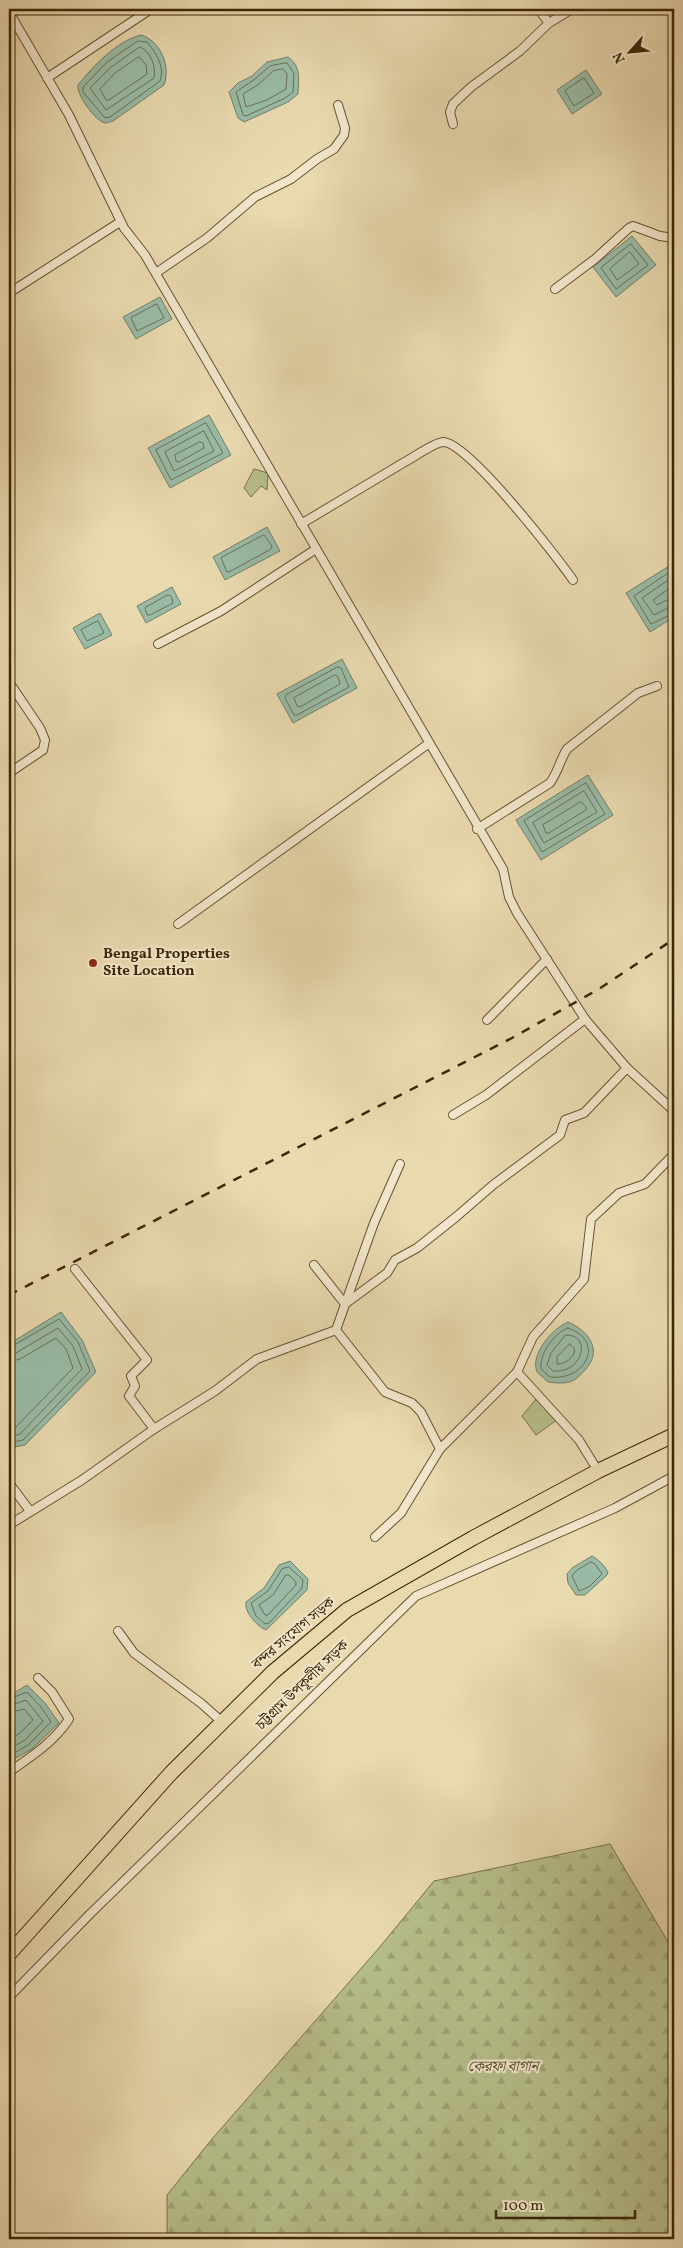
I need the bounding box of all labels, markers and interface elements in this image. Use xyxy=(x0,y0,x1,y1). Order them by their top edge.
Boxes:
north arrow xyxy=(606,28,656,78)
text: N xyxy=(609,48,631,66)
place label: Bengal Properties Site Location xyxy=(103,944,230,982)
marker: Bengal Properties Site Location xyxy=(87,957,99,969)
street label: বন্দর সংযোগ সড়ক xyxy=(247,1593,340,1676)
street label: চট্টগ্রাম উপকূলীয় সড়ক xyxy=(251,1636,354,1737)
park label: কেরফা বাগান xyxy=(468,2057,542,2078)
scale bar xyxy=(496,2188,634,2220)
text: 100 m xyxy=(503,2196,543,2217)

